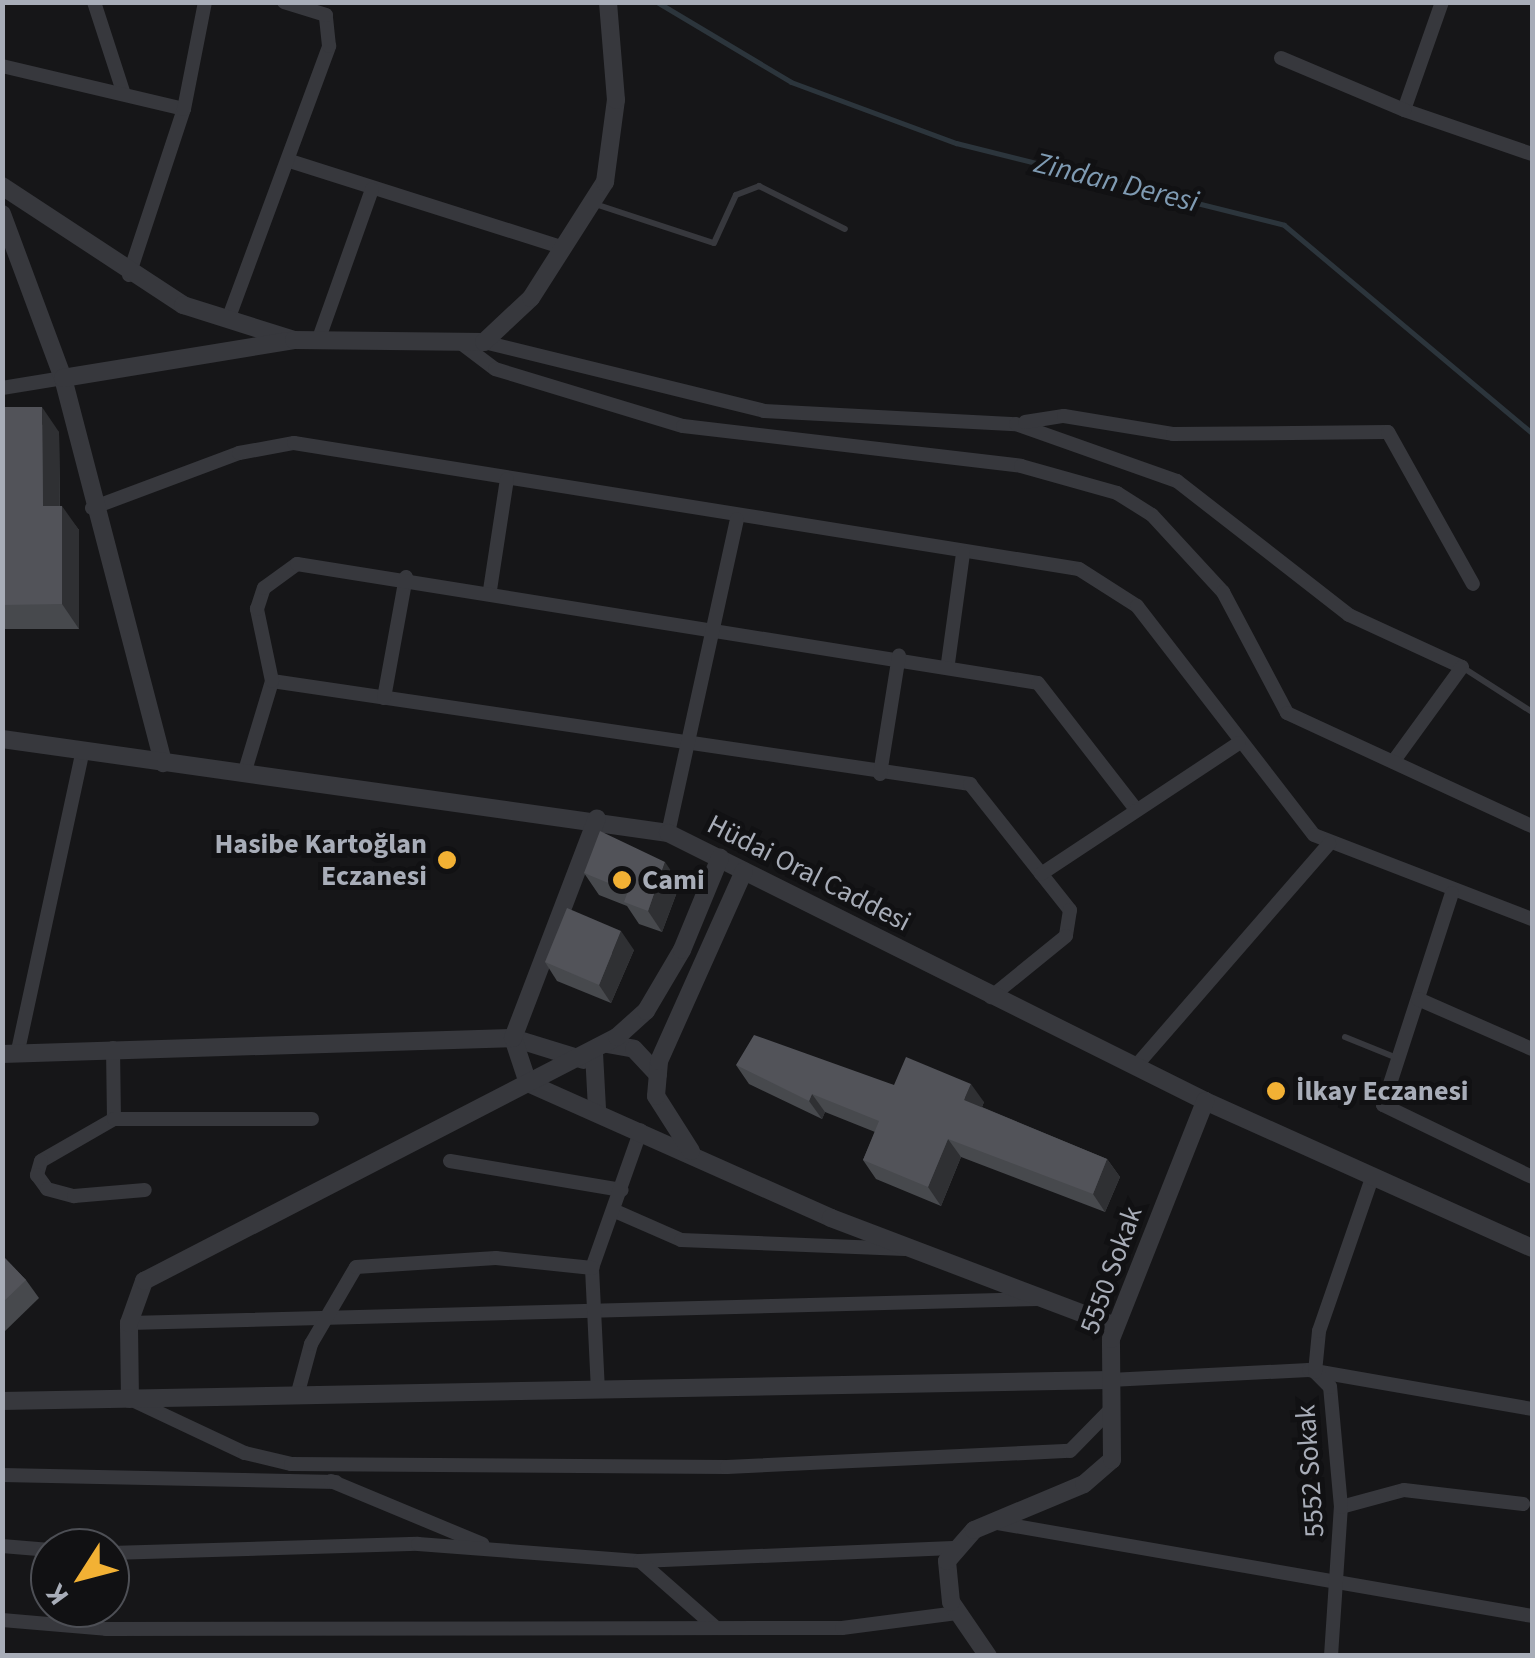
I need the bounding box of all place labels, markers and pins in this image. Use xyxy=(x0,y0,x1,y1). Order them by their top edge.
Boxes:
place label: Hasibe Kartoğlan Eczanesi xyxy=(215,827,427,893)
marker: Hasibe Kartoğlan Eczanesi xyxy=(436,849,458,871)
place label: Cami xyxy=(642,863,705,897)
marker: Cami xyxy=(611,869,633,891)
place label: İlkay Eczanesi xyxy=(1296,1074,1469,1108)
marker: İlkay Eczanesi xyxy=(1265,1080,1287,1102)

